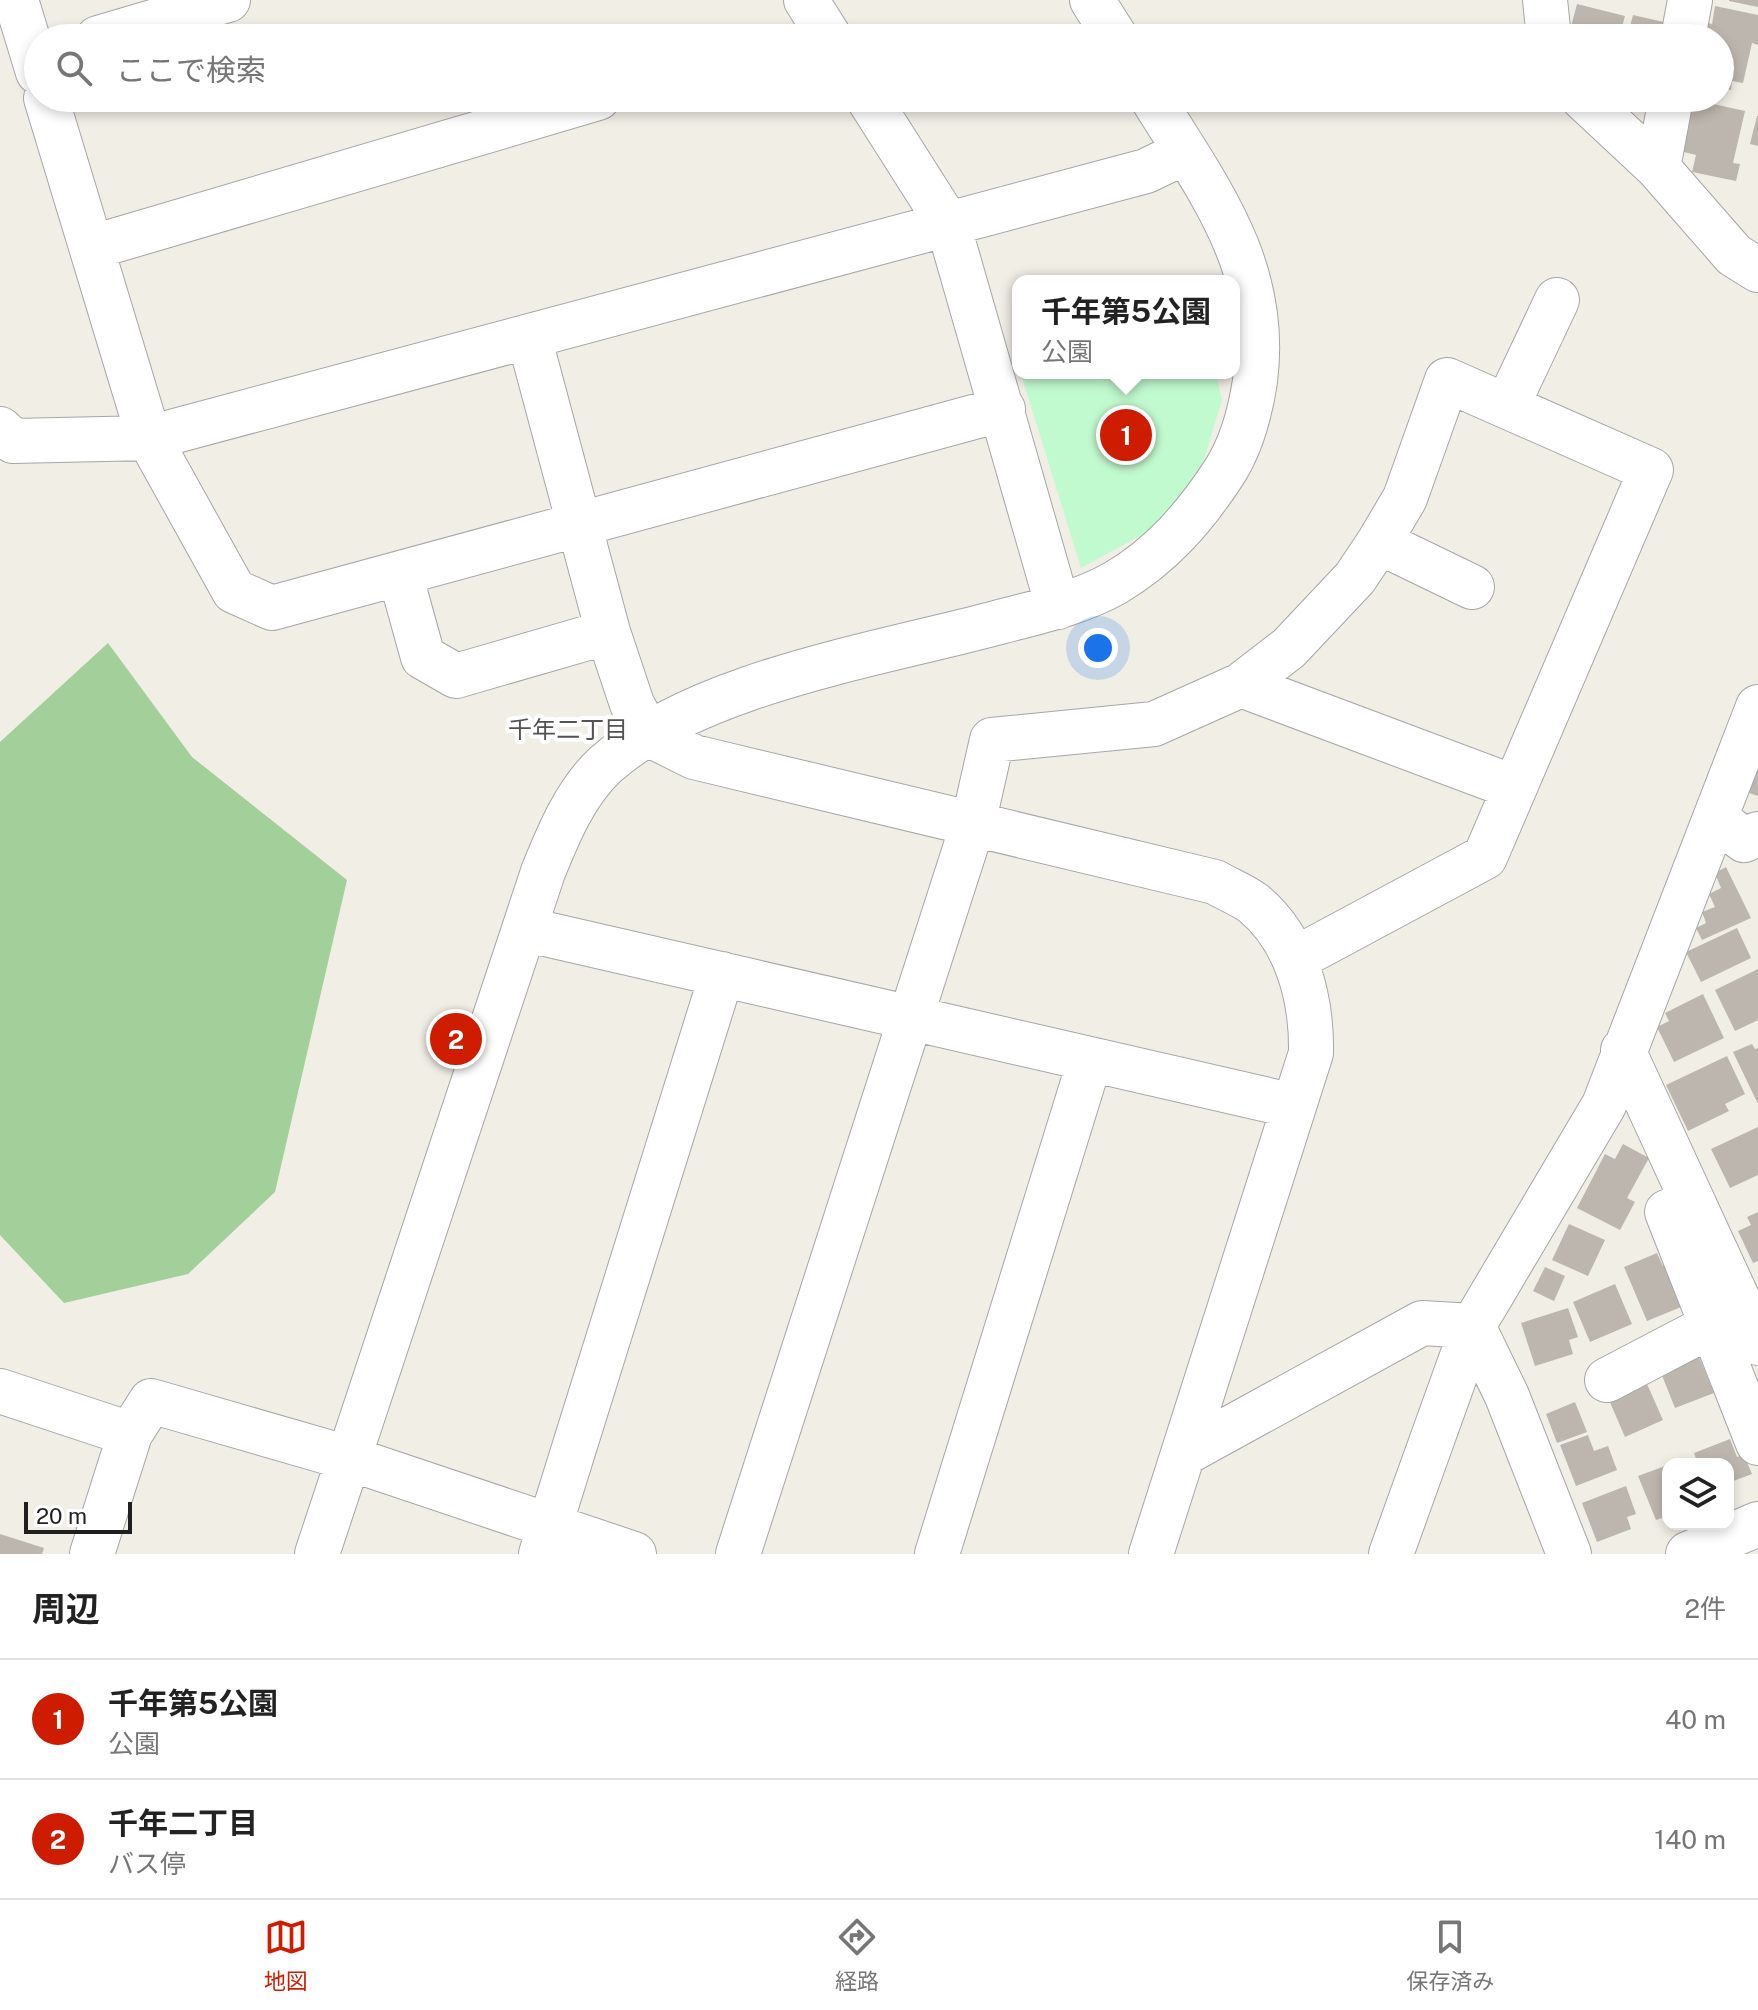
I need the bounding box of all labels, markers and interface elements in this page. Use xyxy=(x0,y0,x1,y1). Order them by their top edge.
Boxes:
search box xyxy=(24,24,1734,112)
icon: search xyxy=(52,46,96,90)
text: ここで検索 xyxy=(116,52,266,88)
popup xyxy=(1012,275,1240,379)
text: 千年第5公園 xyxy=(1041,293,1211,329)
text: 公園 xyxy=(1041,336,1093,367)
pin: 1 xyxy=(1100,405,1152,465)
your location xyxy=(1078,628,1118,668)
district label: 千年二丁目 xyxy=(508,715,628,743)
pin: 2 xyxy=(430,1009,482,1069)
map controls xyxy=(1662,1458,1734,1530)
button: layers xyxy=(1662,1458,1734,1530)
scale bar xyxy=(24,1498,132,1534)
text: 20 m xyxy=(36,1503,87,1529)
text: 周辺 xyxy=(32,1589,100,1629)
text: 2件 xyxy=(1685,1593,1726,1624)
text: 千年第5公園 xyxy=(108,1685,278,1721)
text: 1 xyxy=(52,1704,64,1735)
text: 40 m xyxy=(1665,1704,1726,1735)
text: 公園 xyxy=(108,1728,160,1759)
text: 千年二丁目 xyxy=(108,1805,258,1841)
text: 2 xyxy=(50,1824,66,1855)
text: 140 m xyxy=(1654,1824,1726,1855)
text: バス停 xyxy=(108,1848,186,1879)
tab: 地図 xyxy=(264,1915,308,1995)
tab: 経路 xyxy=(835,1915,879,1995)
tab: 保存済み xyxy=(1406,1915,1494,1995)

